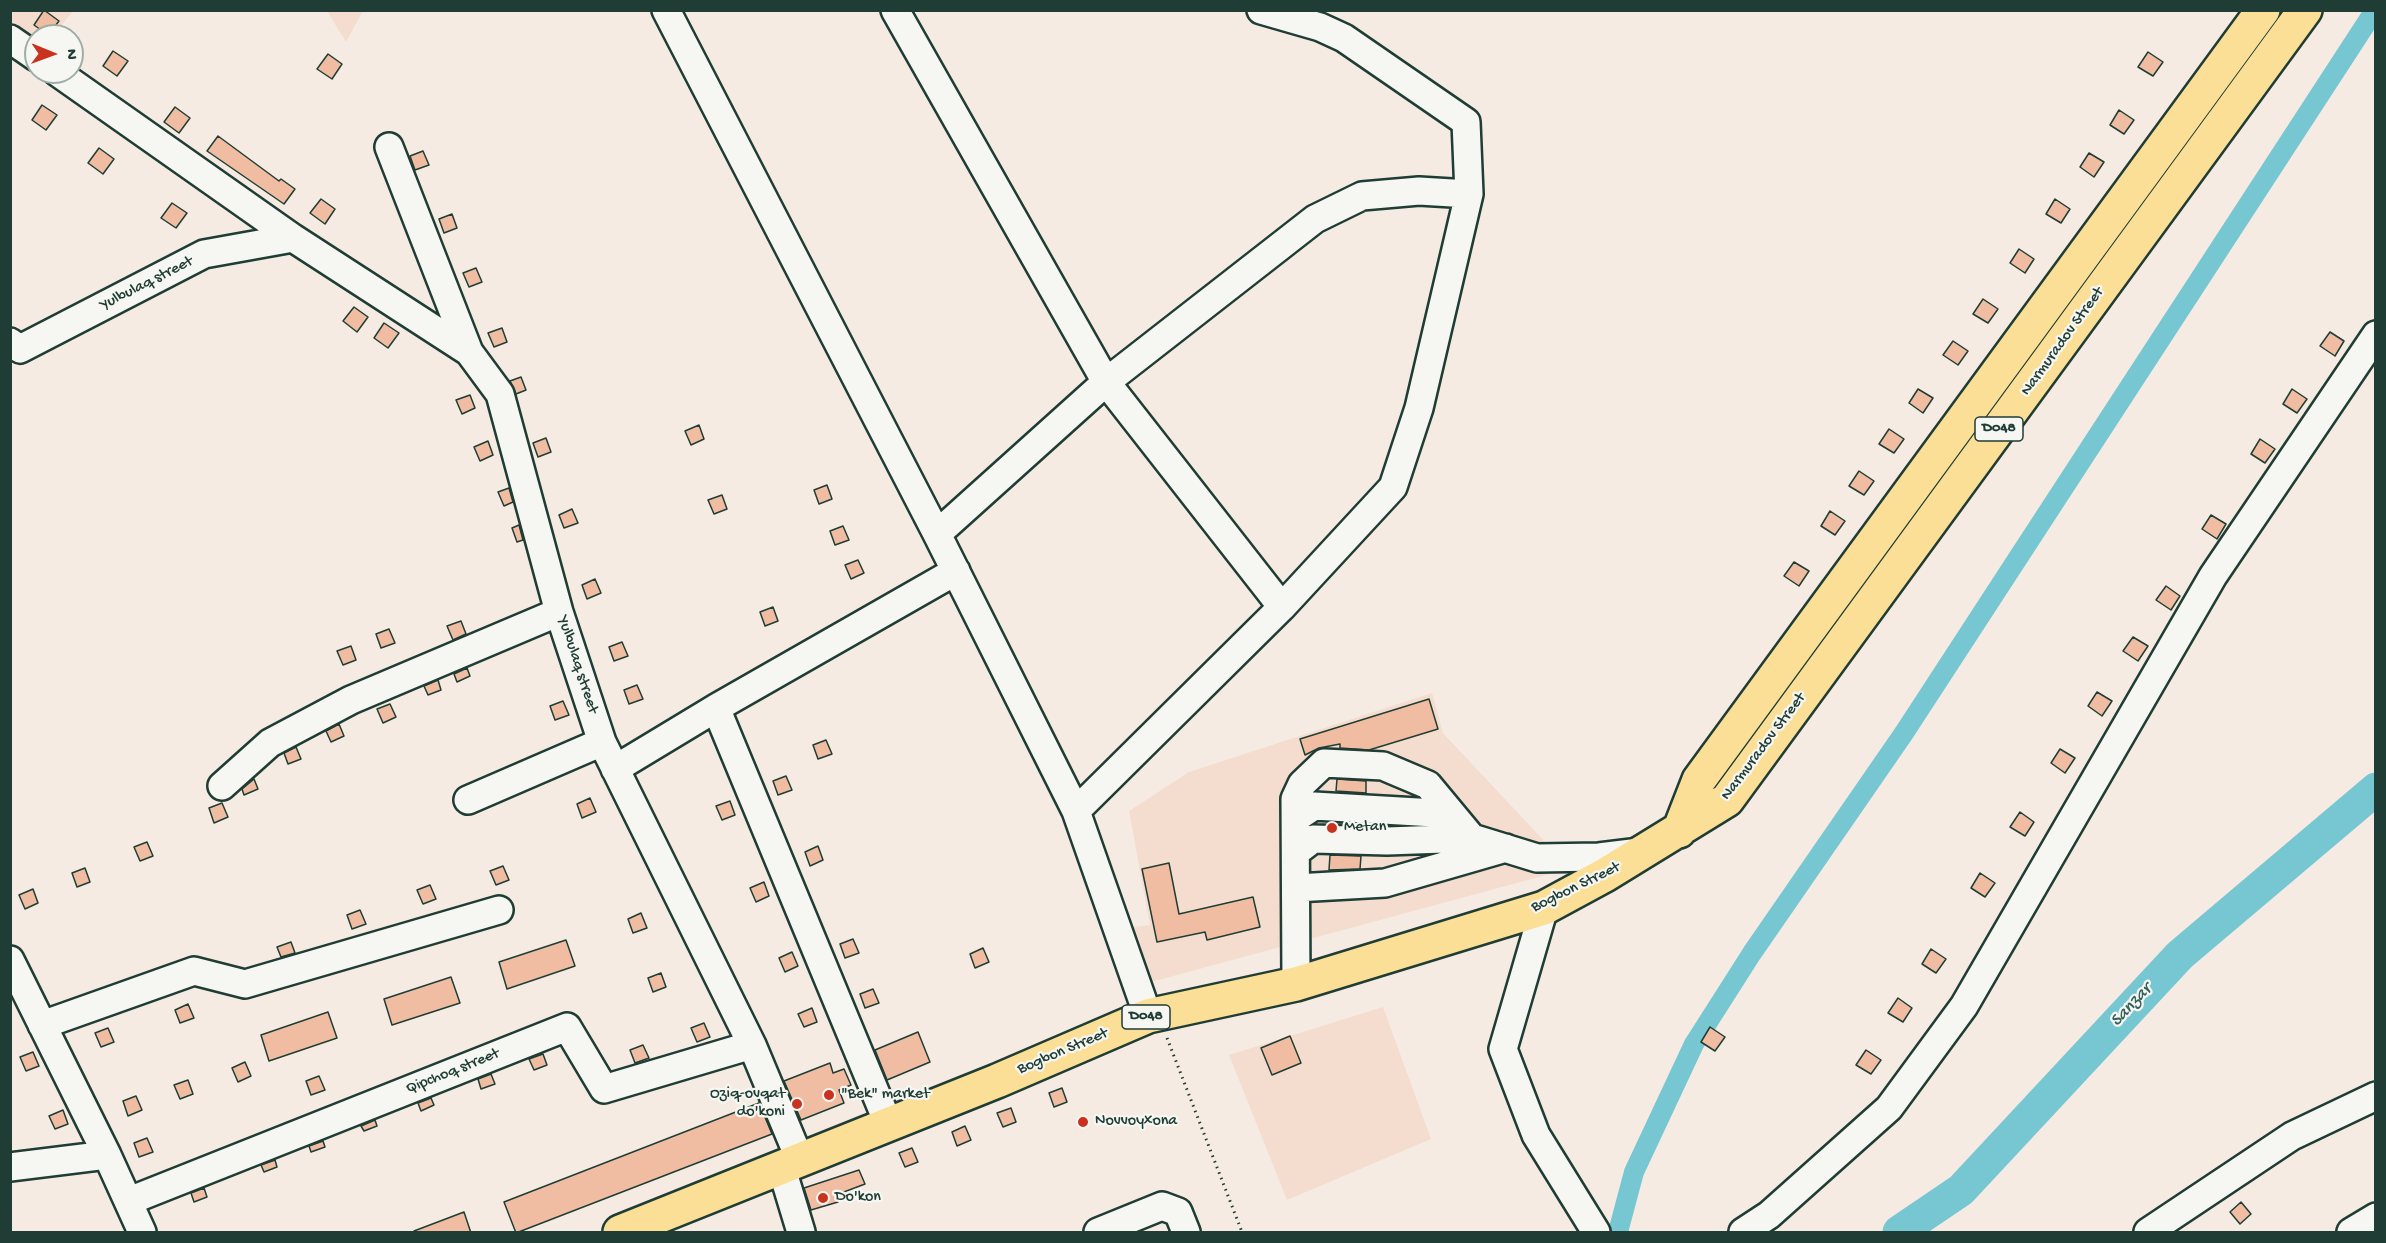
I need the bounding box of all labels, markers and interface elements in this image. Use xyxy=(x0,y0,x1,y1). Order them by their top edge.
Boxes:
north arrow xyxy=(24,24,84,84)
text: N xyxy=(61,49,80,60)
street label: Yulbulaq street xyxy=(98,252,196,316)
street label: Narmuradov Street xyxy=(2017,284,2109,400)
road number: D048 xyxy=(1975,417,2023,441)
street label: Yulbulaq street xyxy=(552,614,602,716)
street label: Narmuradov Street xyxy=(1717,689,1811,805)
place label: Metan xyxy=(1344,818,1386,838)
marker: Metan xyxy=(1325,821,1339,835)
street label: Bogbon Street xyxy=(1528,858,1624,918)
water label: Sanzar xyxy=(2107,980,2157,1032)
road number: D048 xyxy=(1122,1005,1170,1029)
street label: Bogbon Street xyxy=(1015,1024,1111,1080)
street label: Qipchoq street xyxy=(404,1045,502,1099)
place label: Oziq-ovqat do'koni xyxy=(710,1085,785,1123)
place label: "Bek" market xyxy=(841,1085,929,1105)
marker: "Bek" market xyxy=(822,1088,836,1102)
marker: Oziq-ovqat do'koni xyxy=(790,1097,804,1111)
place label: Novvoyxona xyxy=(1095,1112,1177,1132)
marker: Novvoyxona xyxy=(1076,1115,1090,1129)
place label: Do'kon xyxy=(835,1188,881,1208)
marker: Do'kon xyxy=(816,1191,830,1205)

